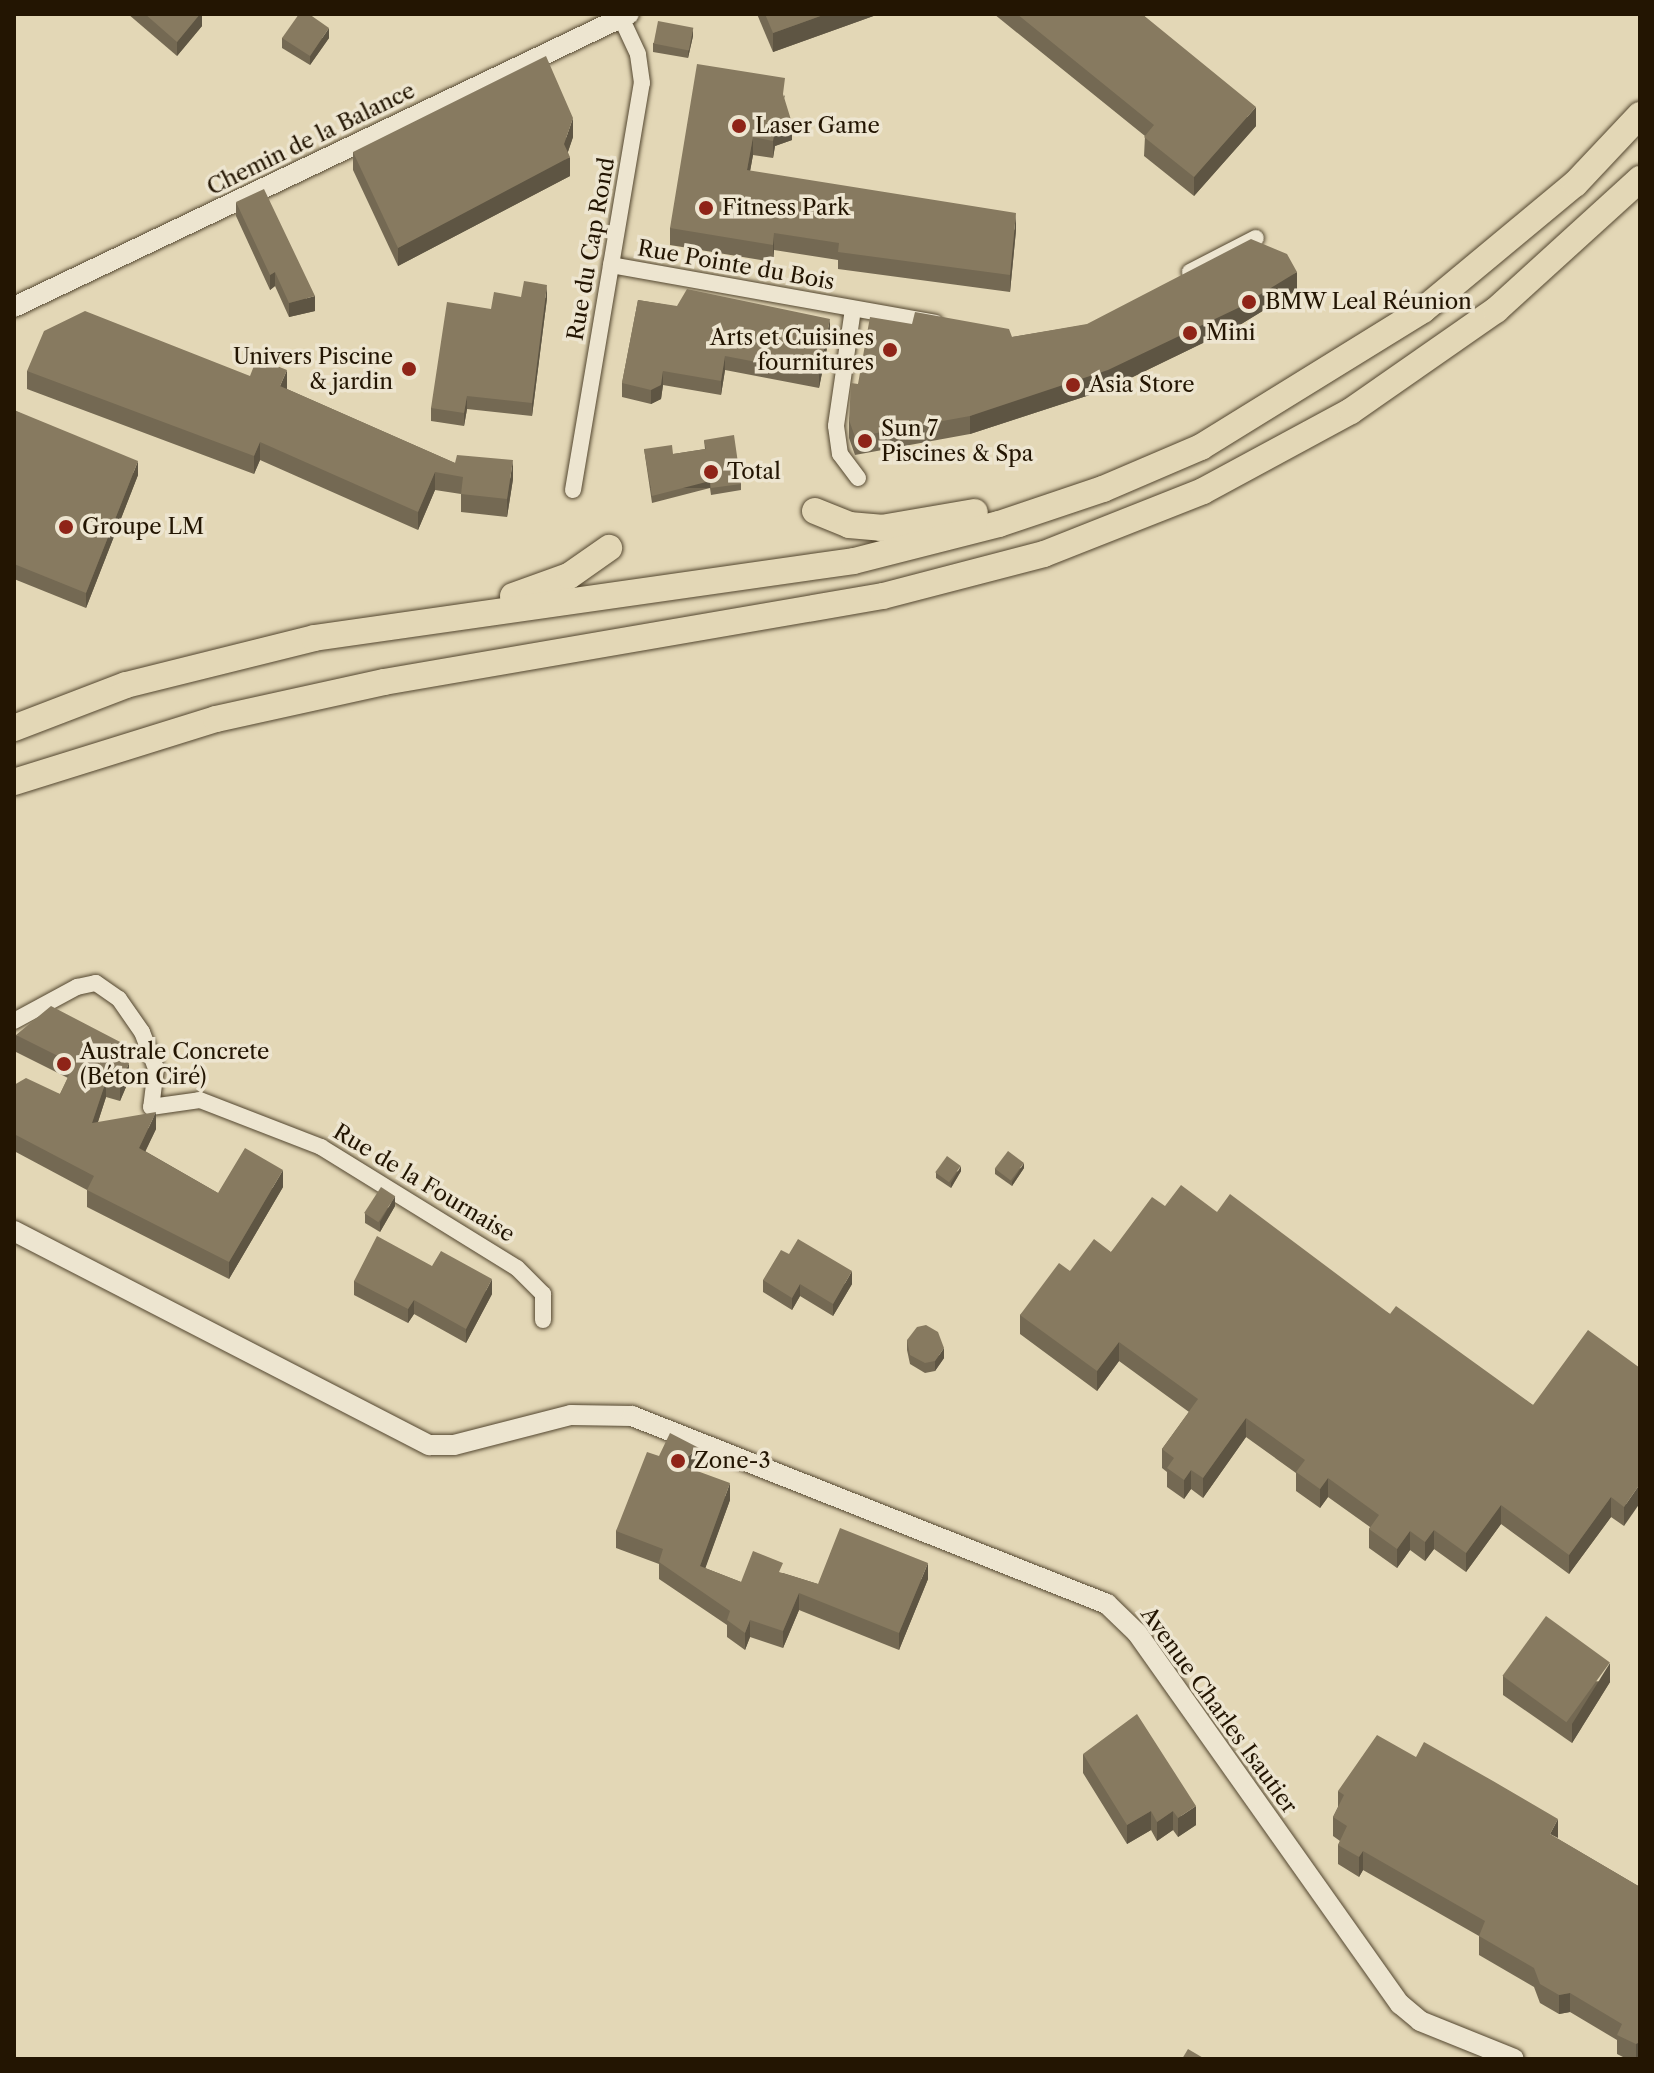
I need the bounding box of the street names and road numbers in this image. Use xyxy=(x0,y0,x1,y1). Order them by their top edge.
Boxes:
street label: Chemin de la Balance xyxy=(203,77,419,201)
street label: Rue du Cap Rond xyxy=(562,156,620,342)
street label: Rue Pointe du Bois xyxy=(635,235,837,295)
street label: Rue de la Fournaise xyxy=(328,1118,520,1248)
street label: Avenue Charles Isautier xyxy=(1135,1602,1303,1818)

